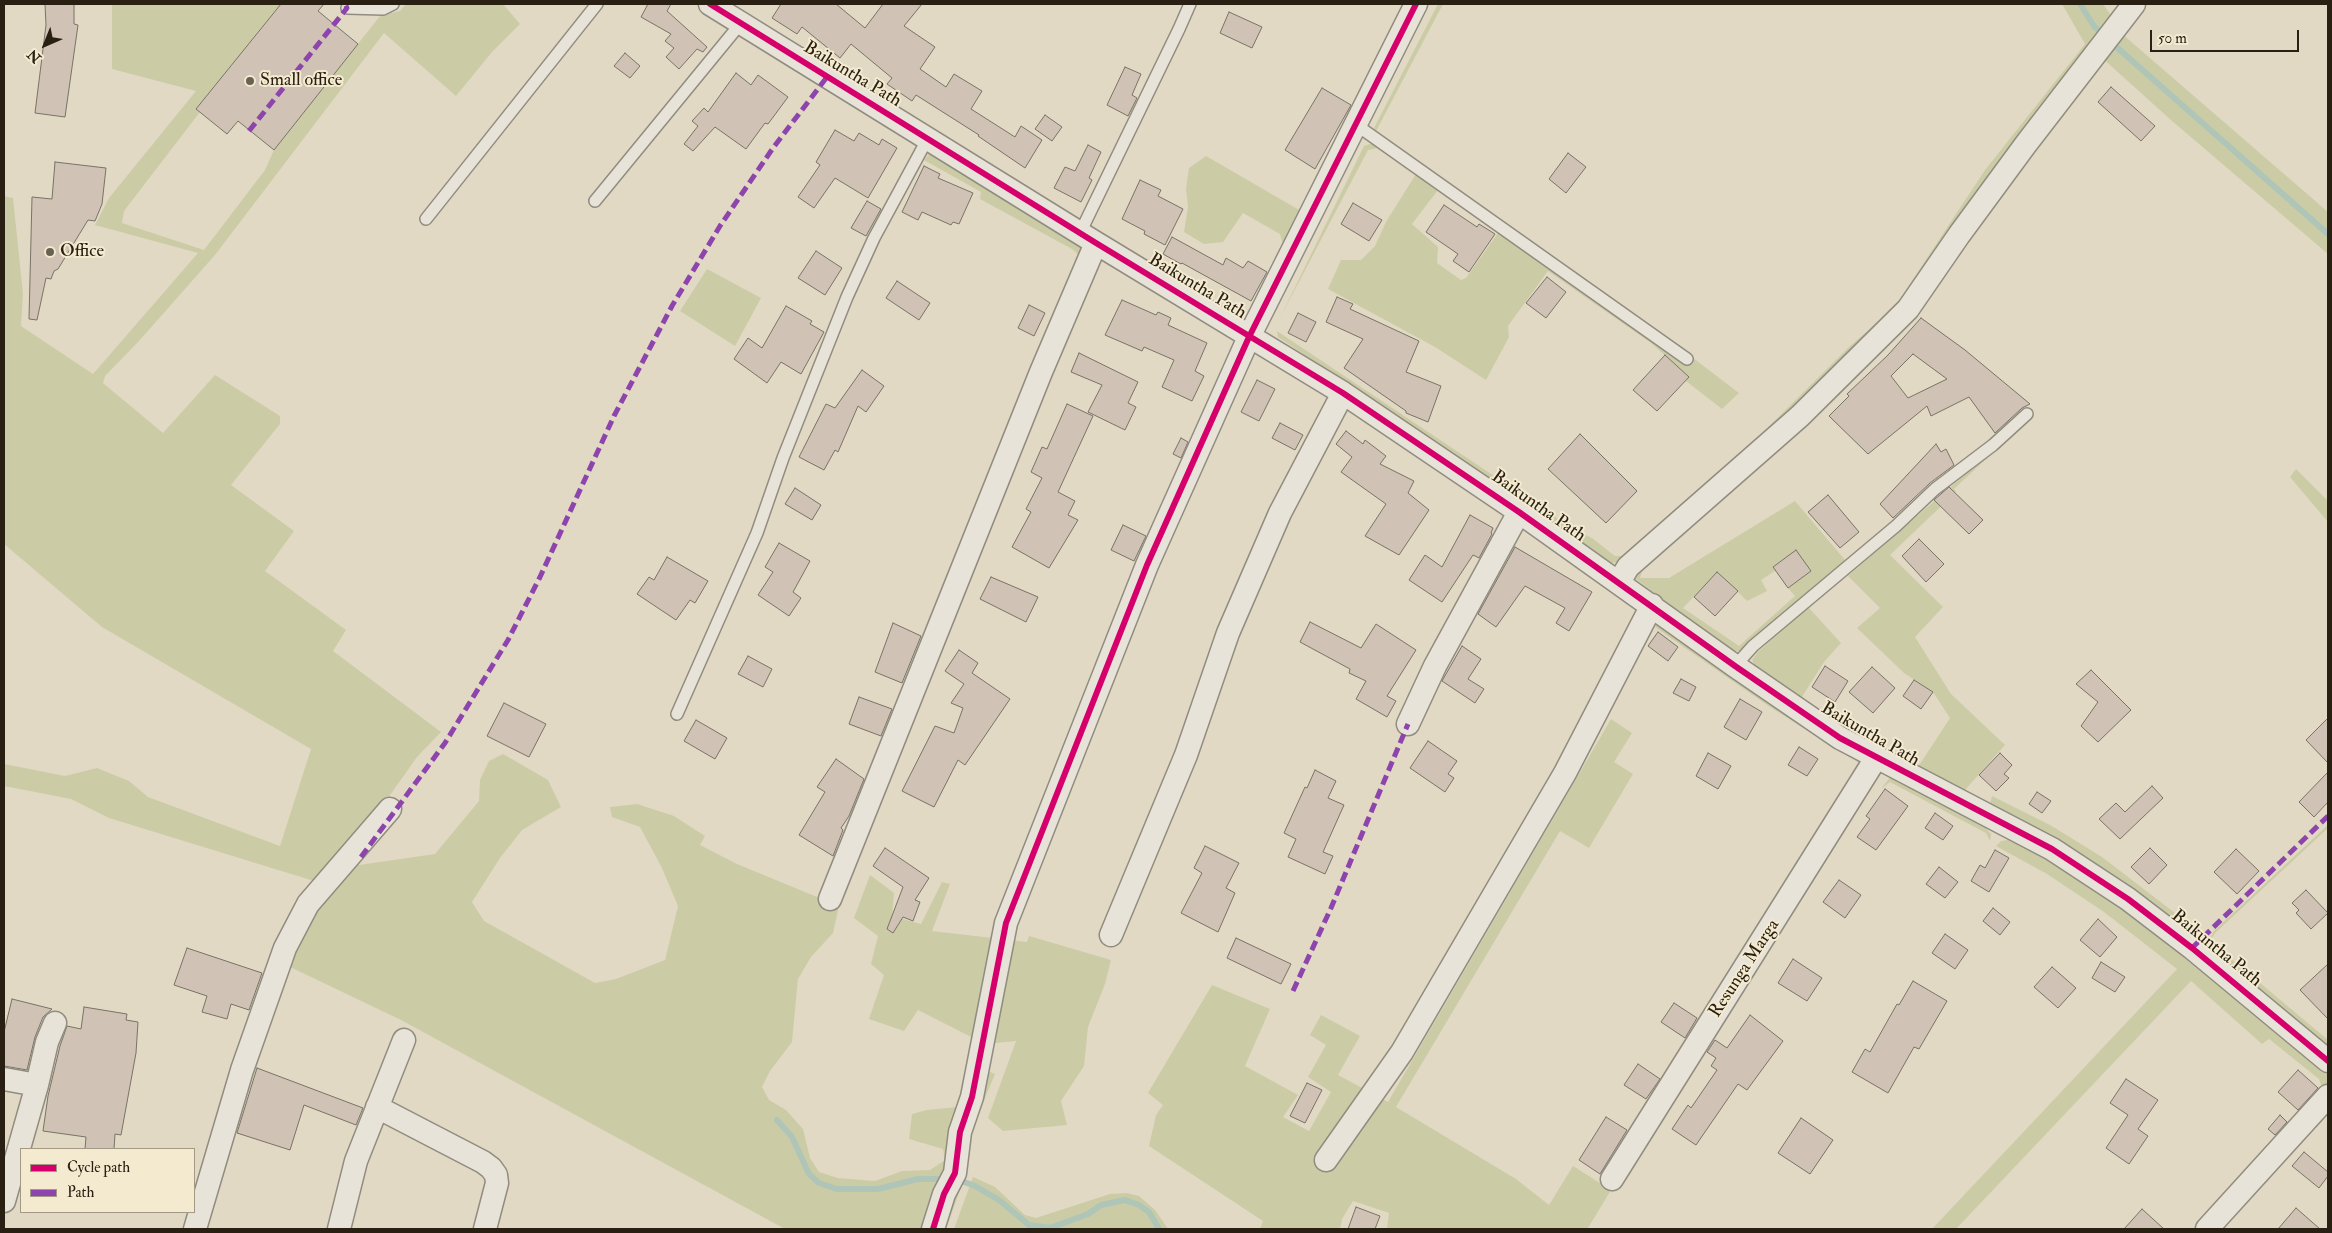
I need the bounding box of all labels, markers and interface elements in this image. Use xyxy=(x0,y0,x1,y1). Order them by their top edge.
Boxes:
north arrow xyxy=(20,20,70,70)
scale bar xyxy=(2152,20,2301,52)
text: 50 m xyxy=(2158,29,2187,48)
street label: Baikuntha Path xyxy=(799,37,905,113)
text: N xyxy=(24,46,45,67)
place label: Small office xyxy=(260,70,342,92)
marker: Small office xyxy=(244,75,256,87)
place label: Office xyxy=(60,241,104,263)
marker: Office xyxy=(44,246,56,258)
street label: Baikuntha Path xyxy=(1144,249,1250,325)
street label: Baikuntha Path xyxy=(1487,467,1589,547)
street label: Baikuntha Path xyxy=(1817,698,1923,772)
street label: Baikuntha Path xyxy=(2166,906,2266,992)
street label: Resunga Marga xyxy=(1705,916,1785,1022)
legend xyxy=(20,1148,195,1213)
text: Cycle path xyxy=(67,1158,130,1177)
text: Path xyxy=(67,1183,94,1202)

